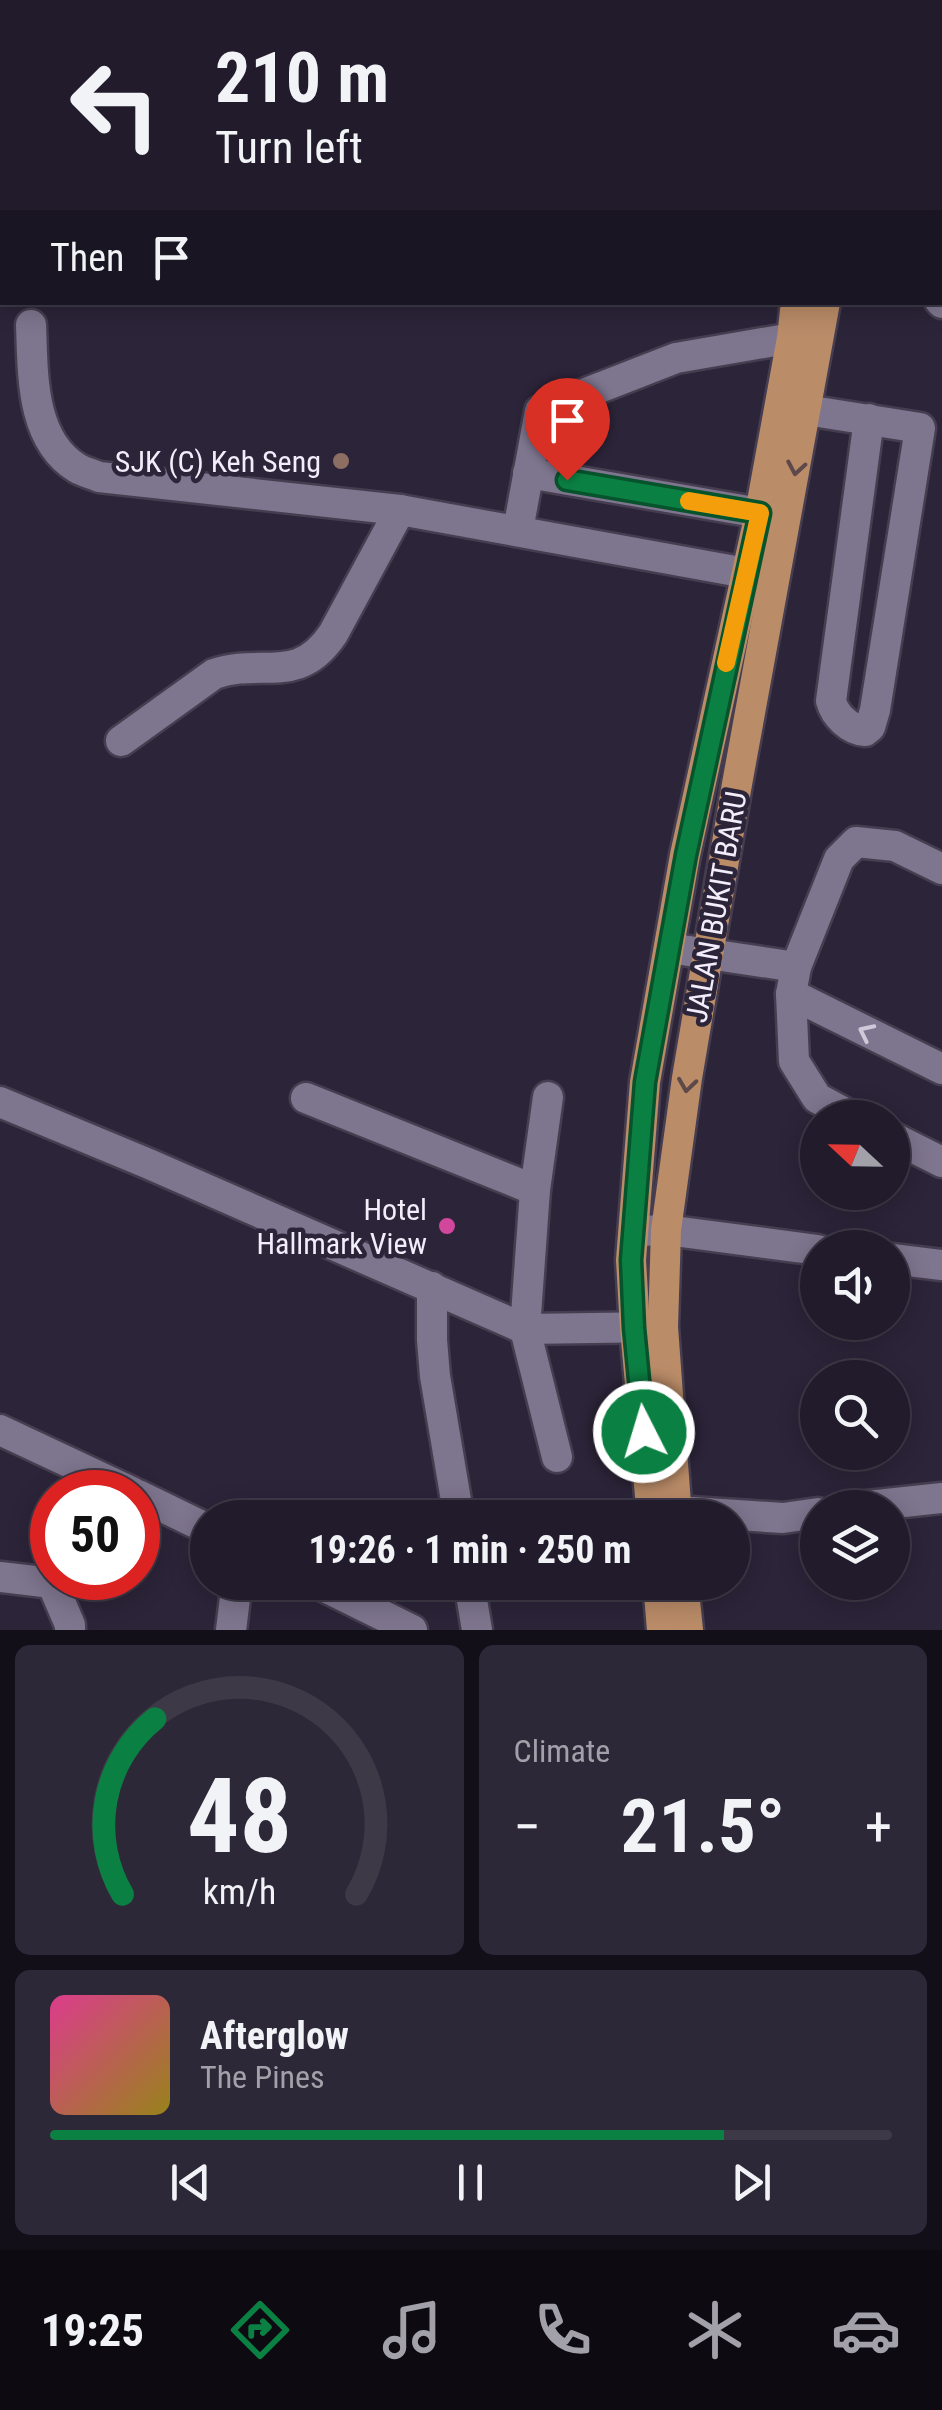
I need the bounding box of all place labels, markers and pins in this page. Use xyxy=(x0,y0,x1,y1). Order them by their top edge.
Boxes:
pin xyxy=(525,378,610,481)
place label: SJK (C) Keh Seng xyxy=(115,444,321,479)
marker: SJK (C) Keh Seng xyxy=(330,450,352,472)
place label: Hotel Hallmark View xyxy=(256,1192,427,1261)
marker: Hotel Hallmark View xyxy=(436,1215,458,1237)

